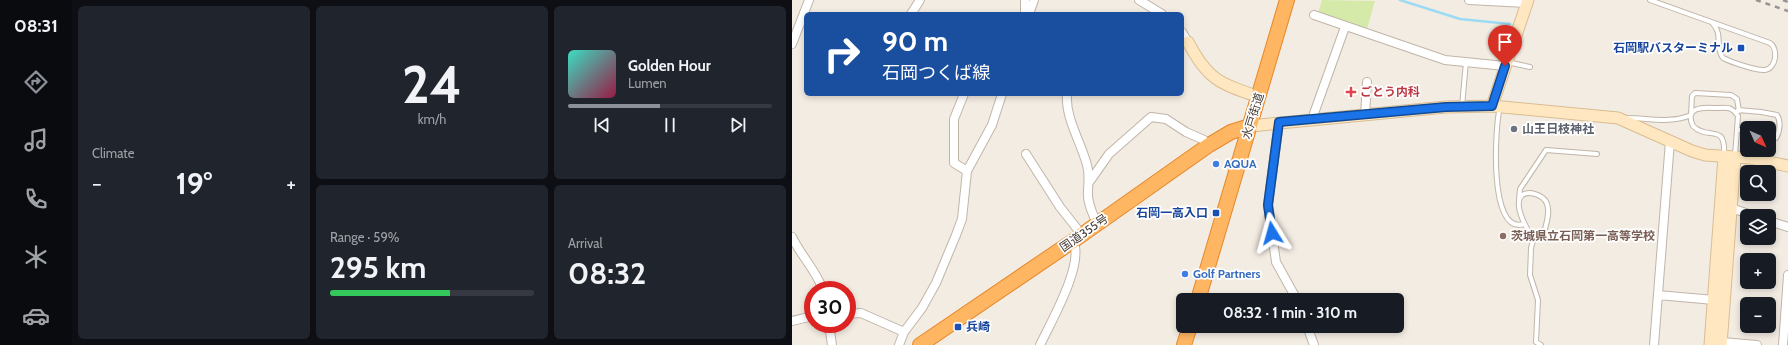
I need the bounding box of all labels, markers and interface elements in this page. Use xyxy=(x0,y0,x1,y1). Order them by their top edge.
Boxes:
text: 08:31 xyxy=(14,15,58,37)
text: 90 m xyxy=(882,24,948,58)
pin xyxy=(1488,25,1522,66)
icon: right xyxy=(816,28,868,80)
icon: arrive xyxy=(1494,31,1516,53)
place label: 石岡駅バスターミナル xyxy=(1613,40,1733,55)
marker: 石岡駅バスターミナル xyxy=(1736,43,1746,53)
text: 24 xyxy=(402,53,462,116)
text: Golden Hour xyxy=(628,57,711,75)
text: 石岡つくば線 xyxy=(882,62,990,84)
icon: directions xyxy=(22,68,50,96)
text: Lumen xyxy=(628,75,667,91)
place label: ごとう内科 xyxy=(1360,84,1420,99)
marker: ごとう内科 xyxy=(1345,86,1357,98)
street label: 水戸街道 xyxy=(1238,91,1267,141)
text: km/h xyxy=(418,111,446,127)
icon: previous xyxy=(591,114,613,136)
icon: pause xyxy=(659,114,681,136)
icon: next xyxy=(727,114,749,136)
place label: 山王日枝神社 xyxy=(1522,121,1594,136)
north arrow xyxy=(1740,121,1776,157)
map controls xyxy=(1740,121,1776,333)
marker: 山王日枝神社 xyxy=(1509,124,1519,134)
icon: music xyxy=(22,126,50,154)
text: Climate xyxy=(92,145,134,161)
place label: AQUA xyxy=(1224,156,1257,171)
marker: AQUA xyxy=(1211,159,1221,169)
text: 19° xyxy=(176,165,212,202)
button: search xyxy=(1740,165,1776,201)
text: − xyxy=(92,170,102,197)
text: + xyxy=(286,170,296,197)
icon: phone xyxy=(22,185,50,213)
place label: 石岡一高入口 xyxy=(1136,205,1208,220)
marker: 石岡一高入口 xyxy=(1211,208,1221,218)
button: layers xyxy=(1740,209,1776,245)
street label: 国道355号 xyxy=(1057,211,1111,255)
position arrow xyxy=(1251,212,1293,254)
place label: 茨城県立石岡第一高等学校 xyxy=(1511,228,1655,243)
text: Range · 59% xyxy=(330,229,399,245)
marker: 茨城県立石岡第一高等学校 xyxy=(1498,231,1508,241)
text: Arrival xyxy=(568,235,603,251)
icon: climate xyxy=(22,243,50,271)
text: 295 km xyxy=(330,249,426,286)
button: + xyxy=(1740,253,1776,289)
text: 08:32 xyxy=(568,255,646,292)
place label: Golf Partners xyxy=(1193,266,1261,281)
marker: Golf Partners xyxy=(1180,269,1190,279)
speed limit sign: 30 xyxy=(804,281,856,333)
button: − xyxy=(1740,297,1776,333)
icon: car xyxy=(22,302,50,330)
text: 08:32 · 1 min · 310 m xyxy=(1223,304,1357,322)
place label: 兵崎 xyxy=(966,319,990,334)
marker: 兵崎 xyxy=(953,322,963,332)

